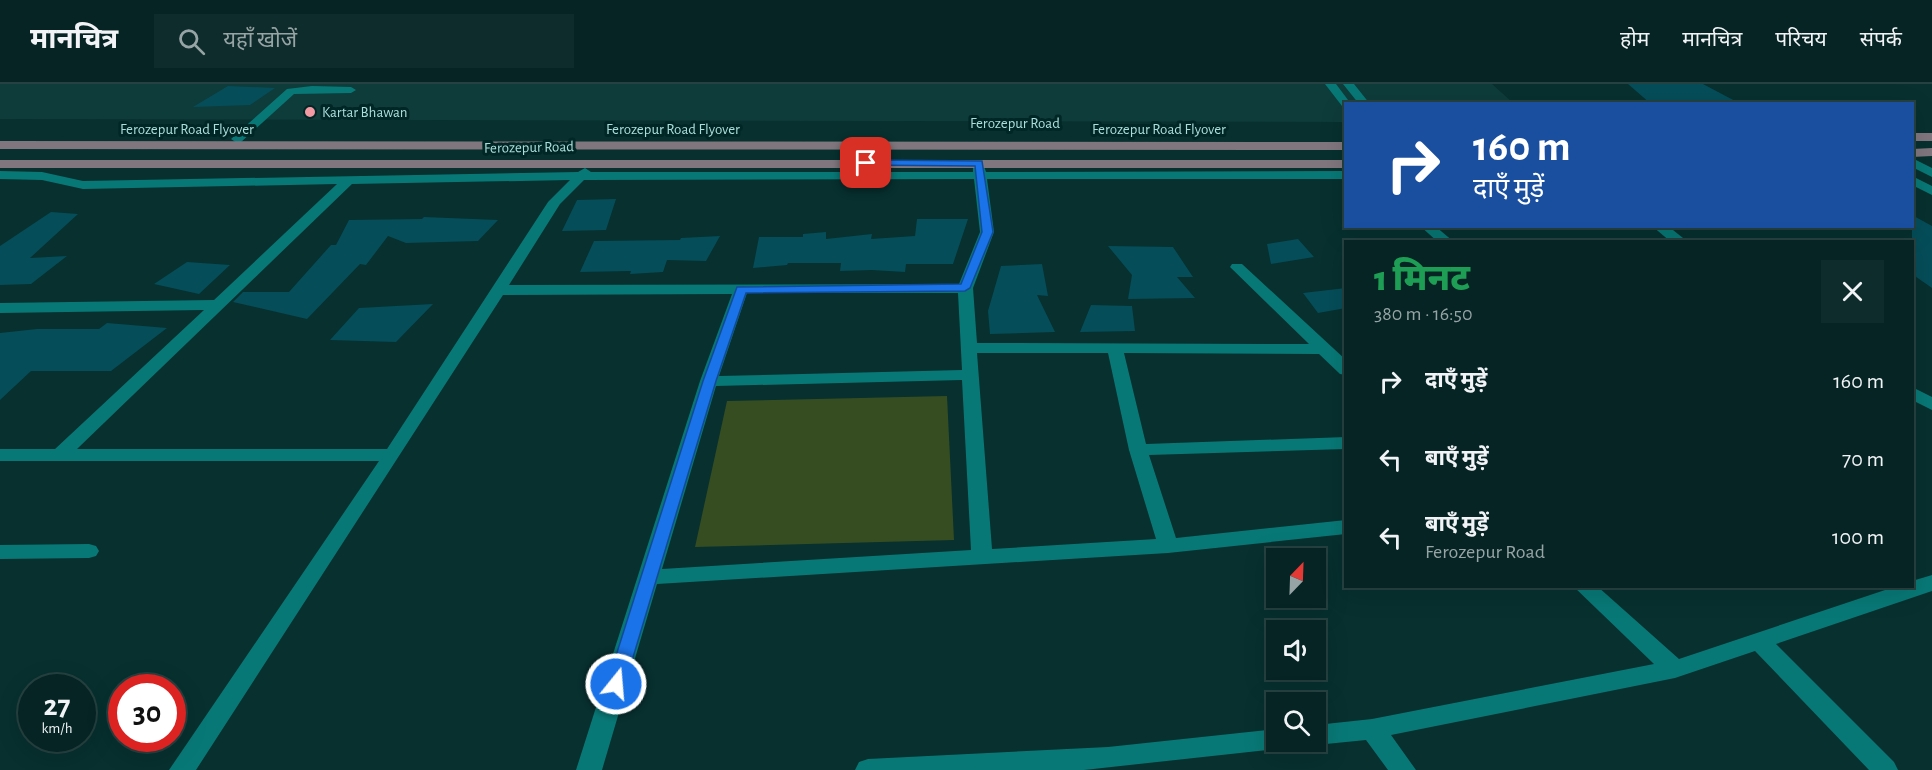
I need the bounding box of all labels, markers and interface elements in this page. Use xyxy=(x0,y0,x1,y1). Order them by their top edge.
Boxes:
search box xyxy=(154,14,574,68)
icon: search xyxy=(175,25,208,58)
text: मानचित्र xyxy=(30,26,118,54)
text: यहाँ खोजें xyxy=(223,29,297,51)
text: होम xyxy=(1620,29,1649,50)
text: मानचित्र xyxy=(1682,29,1742,50)
text: परिचय xyxy=(1775,29,1827,50)
text: संपर्क xyxy=(1860,29,1902,50)
marker: Kartar Bhawan xyxy=(303,105,317,119)
place label: Kartar Bhawan xyxy=(322,105,408,120)
street label: Ferozepur Road xyxy=(970,116,1060,131)
street label: Ferozepur Road Flyover xyxy=(120,122,254,137)
street label: Ferozepur Road Flyover xyxy=(606,122,740,137)
street label: Ferozepur Road Flyover xyxy=(1092,122,1226,137)
icon: right xyxy=(1374,126,1452,204)
text: 160 m xyxy=(1473,126,1571,168)
pin xyxy=(840,137,891,188)
street label: Ferozepur Road xyxy=(484,139,574,156)
icon: arrive xyxy=(849,146,882,179)
text: दाएँ मुड़ें xyxy=(1473,175,1544,202)
button: close xyxy=(1821,260,1884,323)
text: 1 मिनट xyxy=(1374,261,1470,297)
text: 380 m · 16:50 xyxy=(1374,304,1473,324)
icon: right xyxy=(1374,365,1407,398)
text: दाएँ मुड़ें xyxy=(1425,369,1487,391)
text: 160 m xyxy=(1833,370,1884,392)
icon: left xyxy=(1374,443,1407,476)
text: बाएँ मुड़ें xyxy=(1425,447,1489,469)
text: 70 m xyxy=(1842,448,1884,470)
text: बाएँ मुड़ें xyxy=(1425,513,1489,535)
icon: left xyxy=(1374,521,1407,554)
text: 100 m xyxy=(1832,526,1884,548)
text: Ferozepur Road xyxy=(1425,542,1545,562)
north arrow xyxy=(1266,548,1326,608)
map controls xyxy=(1266,548,1326,752)
button: sound xyxy=(1266,620,1326,680)
position arrow xyxy=(584,652,648,716)
speed limit sign: 30 xyxy=(108,674,186,752)
text: 27 xyxy=(43,691,71,721)
button: search xyxy=(1266,692,1326,752)
text: km/h xyxy=(42,721,72,736)

